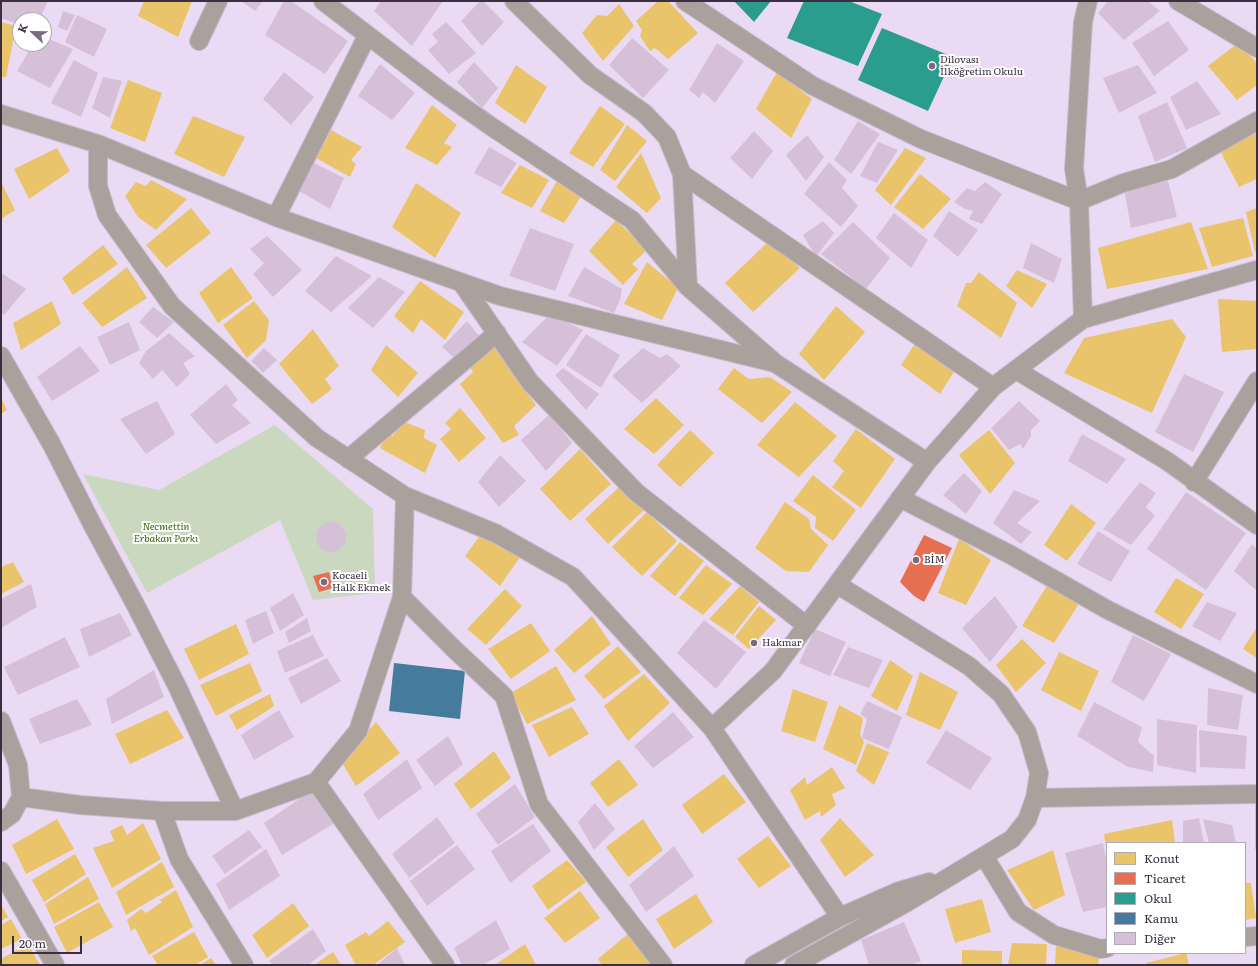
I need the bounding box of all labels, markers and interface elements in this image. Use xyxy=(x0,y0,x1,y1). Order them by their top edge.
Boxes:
north arrow xyxy=(12,12,52,52)
text: K xyxy=(13,21,31,35)
place label: Dilovası İlköğretim Okulu xyxy=(940,54,1023,78)
marker: Dilovası İlköğretim Okulu xyxy=(927,61,937,71)
park label: Necmettin Erbakan Parkı xyxy=(134,521,198,544)
place label: BİM xyxy=(924,554,945,566)
marker: BİM xyxy=(911,555,921,565)
place label: Kocaeli Halk Ekmek xyxy=(332,570,390,594)
marker: Kocaeli Halk Ekmek xyxy=(319,577,329,587)
place label: Hakmar xyxy=(762,637,802,649)
marker: Hakmar xyxy=(749,638,759,648)
legend xyxy=(1106,842,1246,954)
text: Konut xyxy=(1144,849,1179,867)
text: Ticaret xyxy=(1144,869,1186,887)
text: Okul xyxy=(1144,889,1172,907)
text: Kamu xyxy=(1144,909,1178,927)
scale bar xyxy=(14,928,84,954)
text: Diğer xyxy=(1144,929,1175,947)
text: 20 m xyxy=(19,934,46,952)

